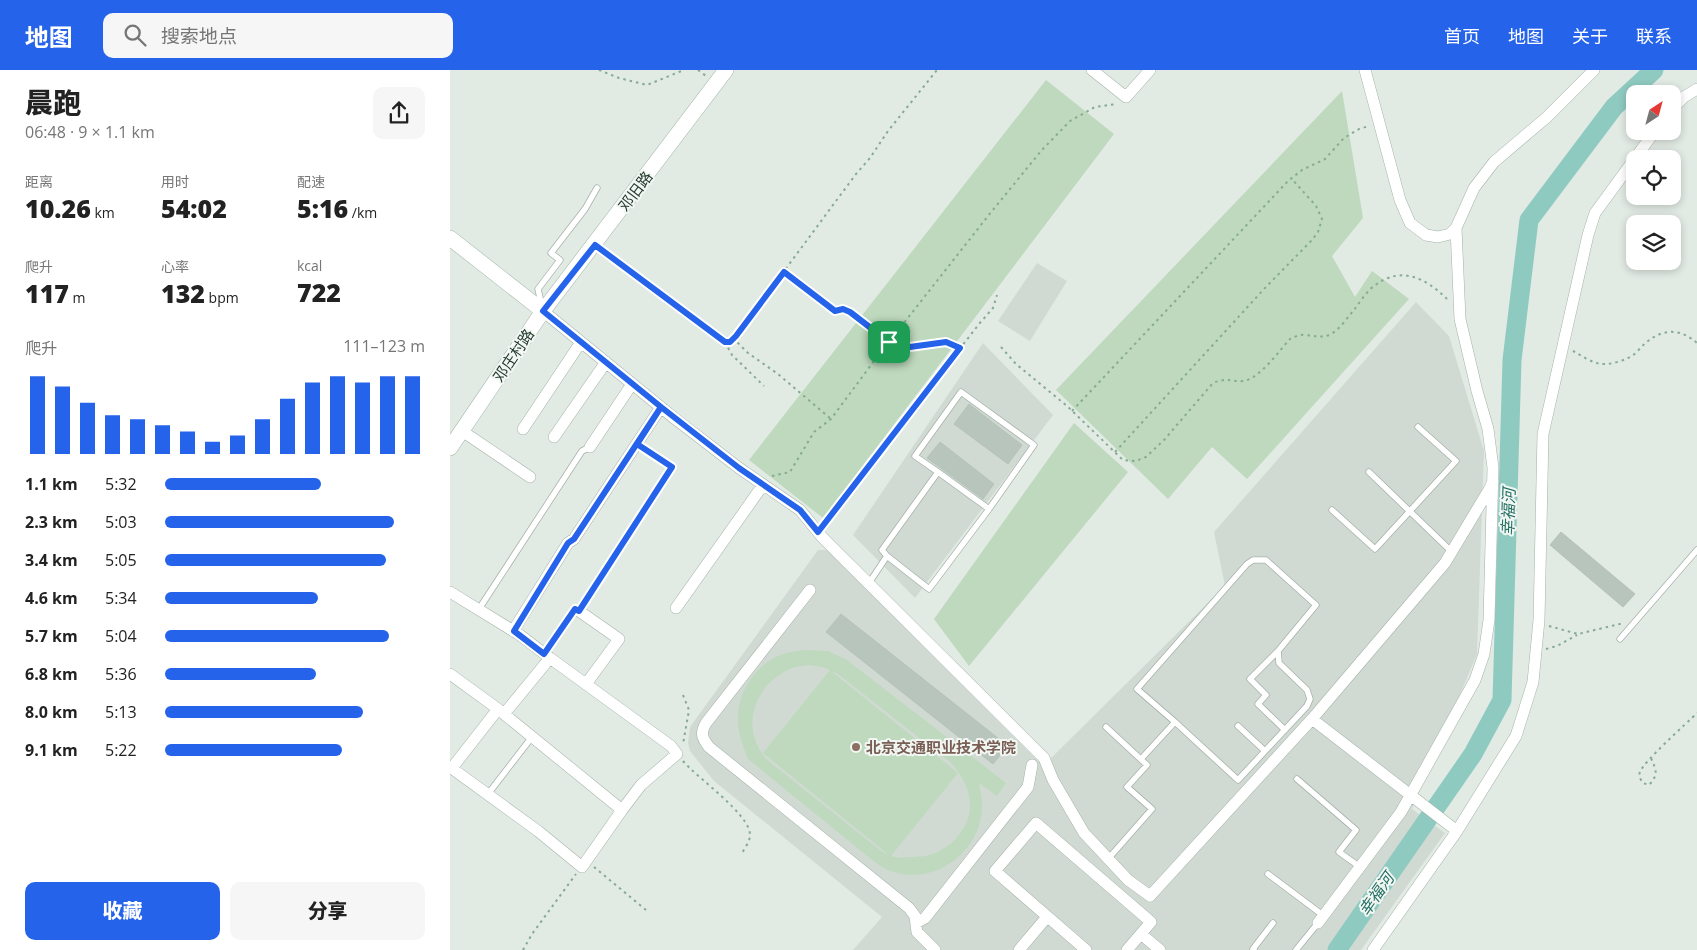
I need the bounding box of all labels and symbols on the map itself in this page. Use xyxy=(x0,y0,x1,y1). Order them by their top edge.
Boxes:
north arrow xyxy=(1626,85,1681,140)
street label: 邓旧路 xyxy=(613,167,657,215)
pin xyxy=(868,321,910,363)
street label: 邓庄村路 xyxy=(488,325,538,385)
water label: 幸福河 xyxy=(1496,485,1520,536)
place label: 北京交通职业技术学院 xyxy=(866,737,1016,757)
marker: 北京交通职业技术学院 xyxy=(850,741,862,753)
water label: 幸福河 xyxy=(1353,866,1400,920)

